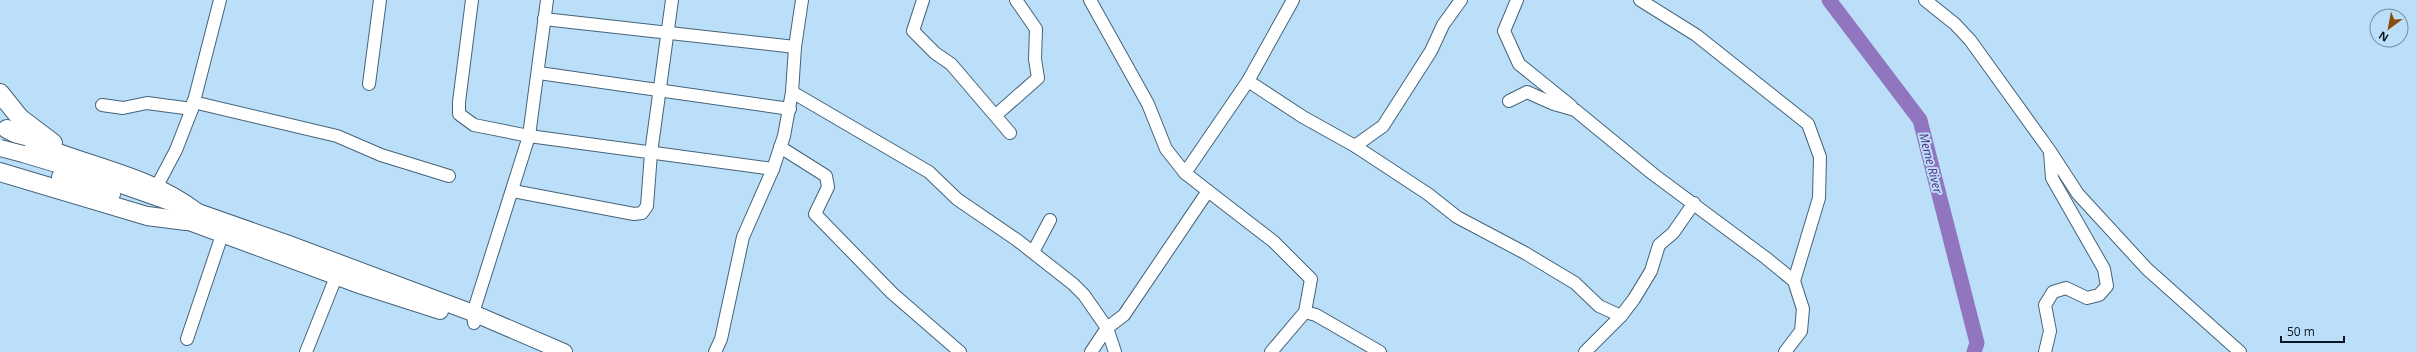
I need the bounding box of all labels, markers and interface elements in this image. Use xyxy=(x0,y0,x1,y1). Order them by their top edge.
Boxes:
north arrow xyxy=(2369,8,2409,48)
text: N xyxy=(2376,28,2391,46)
water label: Meme River xyxy=(1915,131,1947,196)
scale bar xyxy=(2281,318,2344,344)
text: 50 m xyxy=(2287,323,2315,340)

